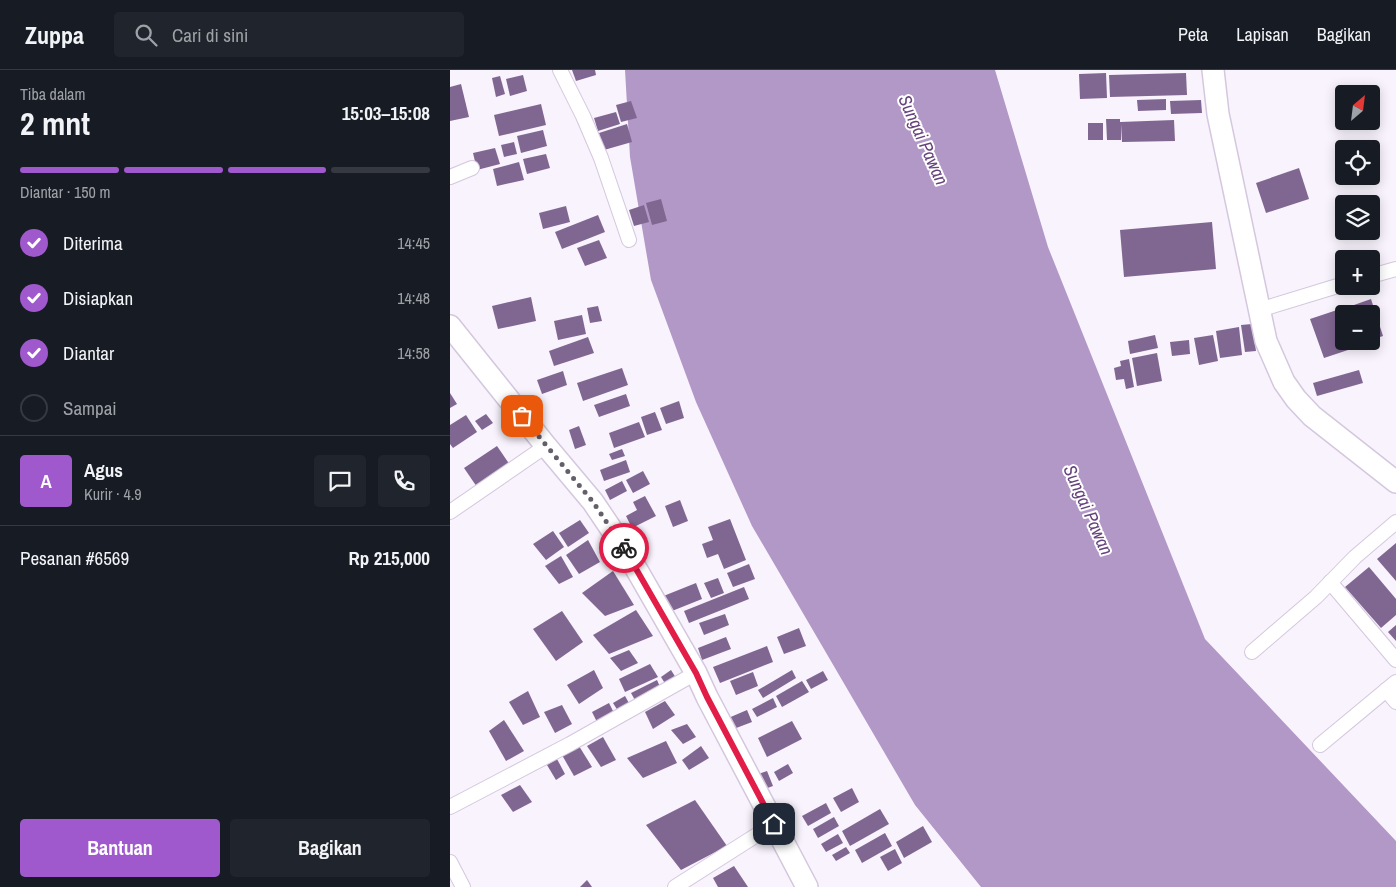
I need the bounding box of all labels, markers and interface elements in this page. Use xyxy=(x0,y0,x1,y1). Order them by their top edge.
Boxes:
search box xyxy=(114,12,464,57)
text: Zuppa xyxy=(25,19,84,51)
icon: search xyxy=(132,21,160,49)
text: Cari di sini xyxy=(172,22,248,48)
text: Peta xyxy=(1178,22,1208,47)
text: Lapisan xyxy=(1236,22,1289,47)
text: Bagikan xyxy=(1317,22,1371,47)
text: Tiba dalam xyxy=(20,83,85,105)
north arrow xyxy=(1335,85,1380,130)
map controls xyxy=(1335,85,1380,350)
water label: Sungai Pawan xyxy=(893,91,954,189)
text: 15:03–15:08 xyxy=(342,100,430,126)
text: 2 mnt xyxy=(20,102,90,145)
button: locate xyxy=(1335,140,1380,185)
text: Diantar · 150 m xyxy=(20,181,110,203)
button: layers xyxy=(1335,195,1380,240)
icon: check xyxy=(20,229,48,257)
text: Diterima xyxy=(63,230,123,256)
text: 14:45 xyxy=(397,232,430,254)
button: + xyxy=(1335,250,1380,295)
icon: check xyxy=(20,284,48,312)
text: Disiapkan xyxy=(63,285,133,311)
text: 14:48 xyxy=(397,287,430,309)
button: − xyxy=(1335,305,1380,350)
icon: check xyxy=(20,339,48,367)
text: Diantar xyxy=(63,340,114,366)
text: 14:58 xyxy=(397,342,430,364)
text: Sampai xyxy=(63,395,117,421)
pin xyxy=(501,395,543,437)
icon: bag xyxy=(508,402,536,430)
button: chat xyxy=(314,455,366,507)
button: phone xyxy=(378,455,430,507)
text: Agus xyxy=(84,457,123,483)
water label: Sungai Pawan xyxy=(1058,461,1119,559)
text: A xyxy=(40,468,52,494)
text: Kurir · 4.9 xyxy=(84,483,142,505)
courier xyxy=(599,523,649,573)
icon: bike xyxy=(610,534,638,562)
text: Pesanan #6569 xyxy=(20,545,129,571)
text: Rp 215,000 xyxy=(349,545,430,571)
pin xyxy=(753,803,795,845)
icon: home xyxy=(760,810,788,838)
button: Bantuan xyxy=(20,819,220,877)
button: Bagikan xyxy=(230,819,430,877)

